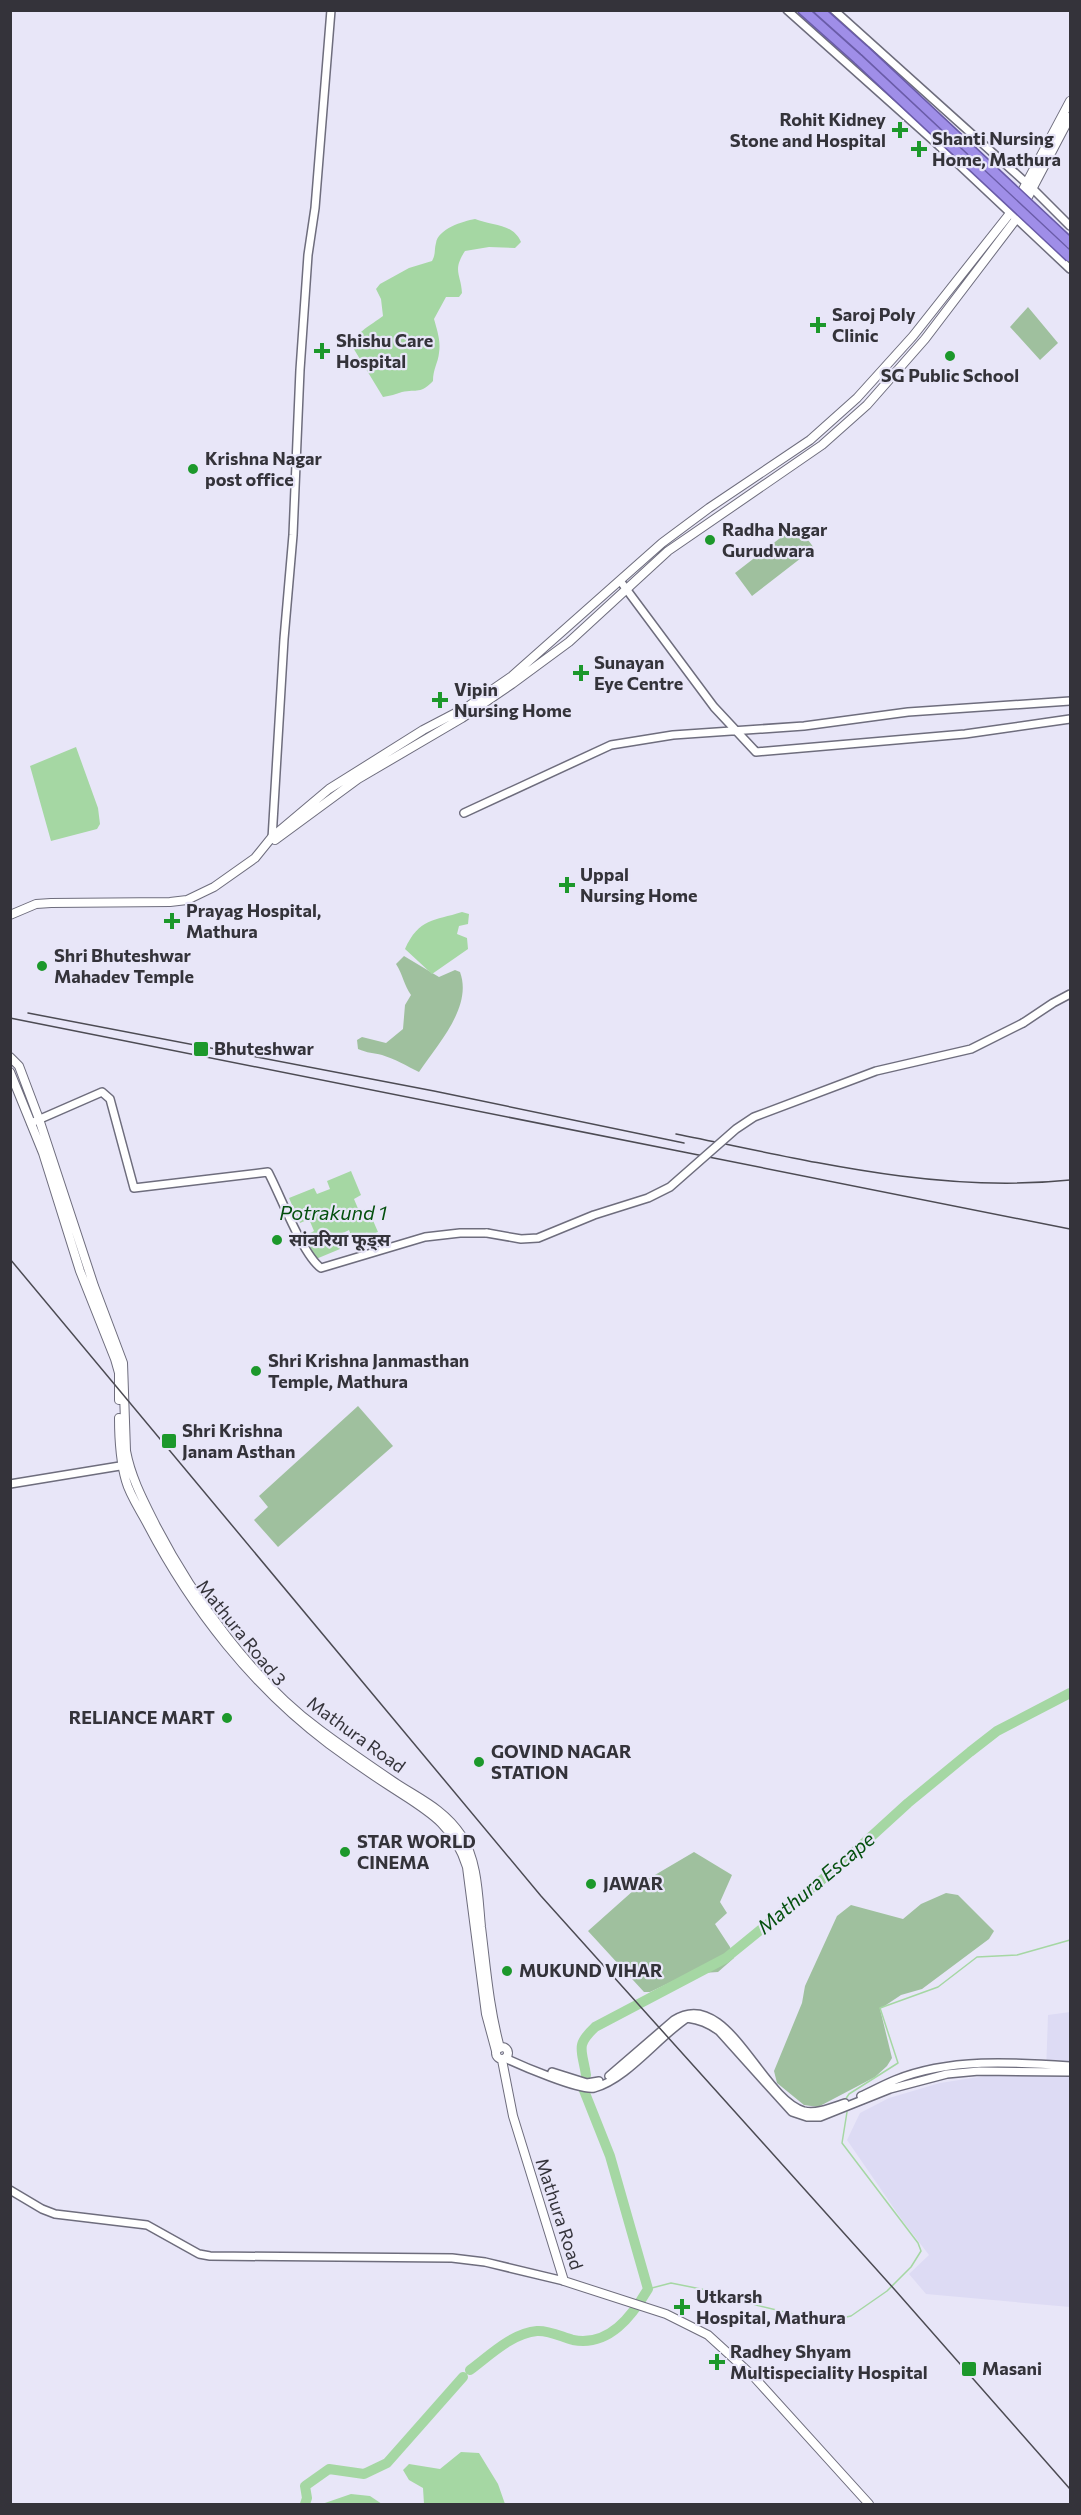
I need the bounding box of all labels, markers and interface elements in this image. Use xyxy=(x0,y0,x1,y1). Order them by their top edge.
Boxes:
place label: Rohit Kidney Stone and Hospital xyxy=(730,108,886,151)
marker: Rohit Kidney Stone and Hospital xyxy=(891,121,909,139)
place label: Shanti Nursing Home, Mathura xyxy=(932,127,1061,170)
marker: Shanti Nursing Home, Mathura xyxy=(910,140,928,158)
place label: Saroj Poly Clinic xyxy=(832,303,916,346)
marker: Saroj Poly Clinic xyxy=(809,316,827,334)
place label: Shishu Care Hospital xyxy=(336,329,433,372)
marker: Shishu Care Hospital xyxy=(313,342,331,360)
marker: SG Public School xyxy=(943,349,957,363)
place label: SG Public School xyxy=(881,364,1019,386)
place label: Krishna Nagar post office xyxy=(205,447,322,490)
marker: Krishna Nagar post office xyxy=(186,462,200,476)
place label: Radha Nagar Gurudwara xyxy=(722,518,828,561)
marker: Radha Nagar Gurudwara xyxy=(703,533,717,547)
place label: Sunayan Eye Centre xyxy=(594,651,683,694)
marker: Sunayan Eye Centre xyxy=(572,664,590,682)
place label: Vipin Nursing Home xyxy=(454,678,572,721)
marker: Vipin Nursing Home xyxy=(431,691,449,709)
place label: Uppal Nursing Home xyxy=(580,863,698,906)
marker: Uppal Nursing Home xyxy=(558,876,576,894)
place label: Prayag Hospital, Mathura xyxy=(186,899,321,942)
marker: Prayag Hospital, Mathura xyxy=(163,912,181,930)
place label: Shri Bhuteshwar Mahadev Temple xyxy=(54,944,194,987)
marker: Shri Bhuteshwar Mahadev Temple xyxy=(35,959,49,973)
place label: Bhuteshwar xyxy=(214,1037,314,1059)
marker: Bhuteshwar xyxy=(192,1040,210,1058)
water label: Potrakund 1 xyxy=(279,1200,387,1224)
place label: सांवरिया फूड्स xyxy=(289,1228,391,1252)
marker: सांवरिया फूड्स xyxy=(270,1233,284,1247)
place label: Shri Krishna Janmasthan Temple, Mathura xyxy=(268,1349,469,1392)
marker: Shri Krishna Janmasthan Temple, Mathura xyxy=(249,1364,263,1378)
place label: Shri Krishna Janam Asthan xyxy=(182,1419,295,1462)
marker: Shri Krishna Janam Asthan xyxy=(160,1432,178,1450)
street label: Mathura Road 3 xyxy=(192,1575,291,1690)
street label: Mathura Road xyxy=(303,1691,410,1777)
place label: RELIANCE MART xyxy=(69,1706,215,1728)
marker: RELIANCE MART xyxy=(220,1711,234,1725)
place label: GOVIND NAGAR STATION xyxy=(491,1740,632,1783)
marker: GOVIND NAGAR STATION xyxy=(472,1755,486,1769)
water label: Mathura Escape xyxy=(752,1826,879,1938)
place label: STAR WORLD CINEMA xyxy=(357,1830,476,1873)
marker: STAR WORLD CINEMA xyxy=(338,1845,352,1859)
place label: JAWAR xyxy=(603,1872,664,1894)
marker: JAWAR xyxy=(584,1877,598,1891)
place label: MUKUND VIHAR xyxy=(519,1959,663,1981)
marker: MUKUND VIHAR xyxy=(500,1964,514,1978)
street label: Mathura Road xyxy=(532,2155,588,2272)
place label: Utkarsh Hospital, Mathura xyxy=(696,2285,846,2328)
marker: Utkarsh Hospital, Mathura xyxy=(673,2298,691,2316)
place label: Radhey Shyam Multispeciality Hospital xyxy=(730,2340,928,2383)
marker: Radhey Shyam Multispeciality Hospital xyxy=(708,2353,726,2371)
place label: Masani xyxy=(982,2357,1042,2379)
marker: Masani xyxy=(960,2360,978,2378)

